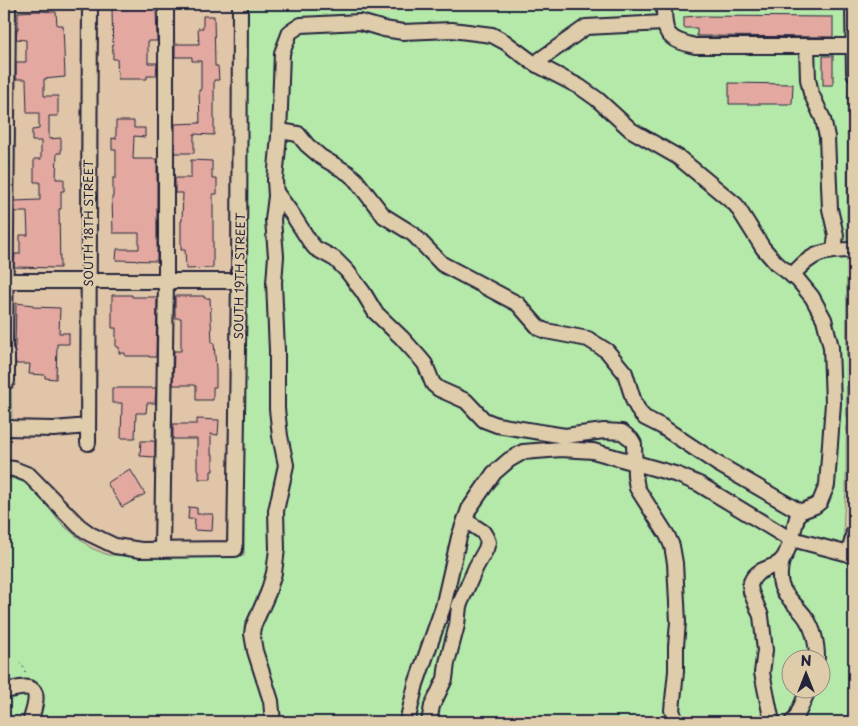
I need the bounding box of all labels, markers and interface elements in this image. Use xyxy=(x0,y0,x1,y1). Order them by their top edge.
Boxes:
street label: SOUTH 18TH STREET xyxy=(79,159,97,286)
street label: SOUTH 19TH STREET xyxy=(229,212,249,339)
north arrow xyxy=(780,648,830,698)
text: N xyxy=(800,650,812,671)

